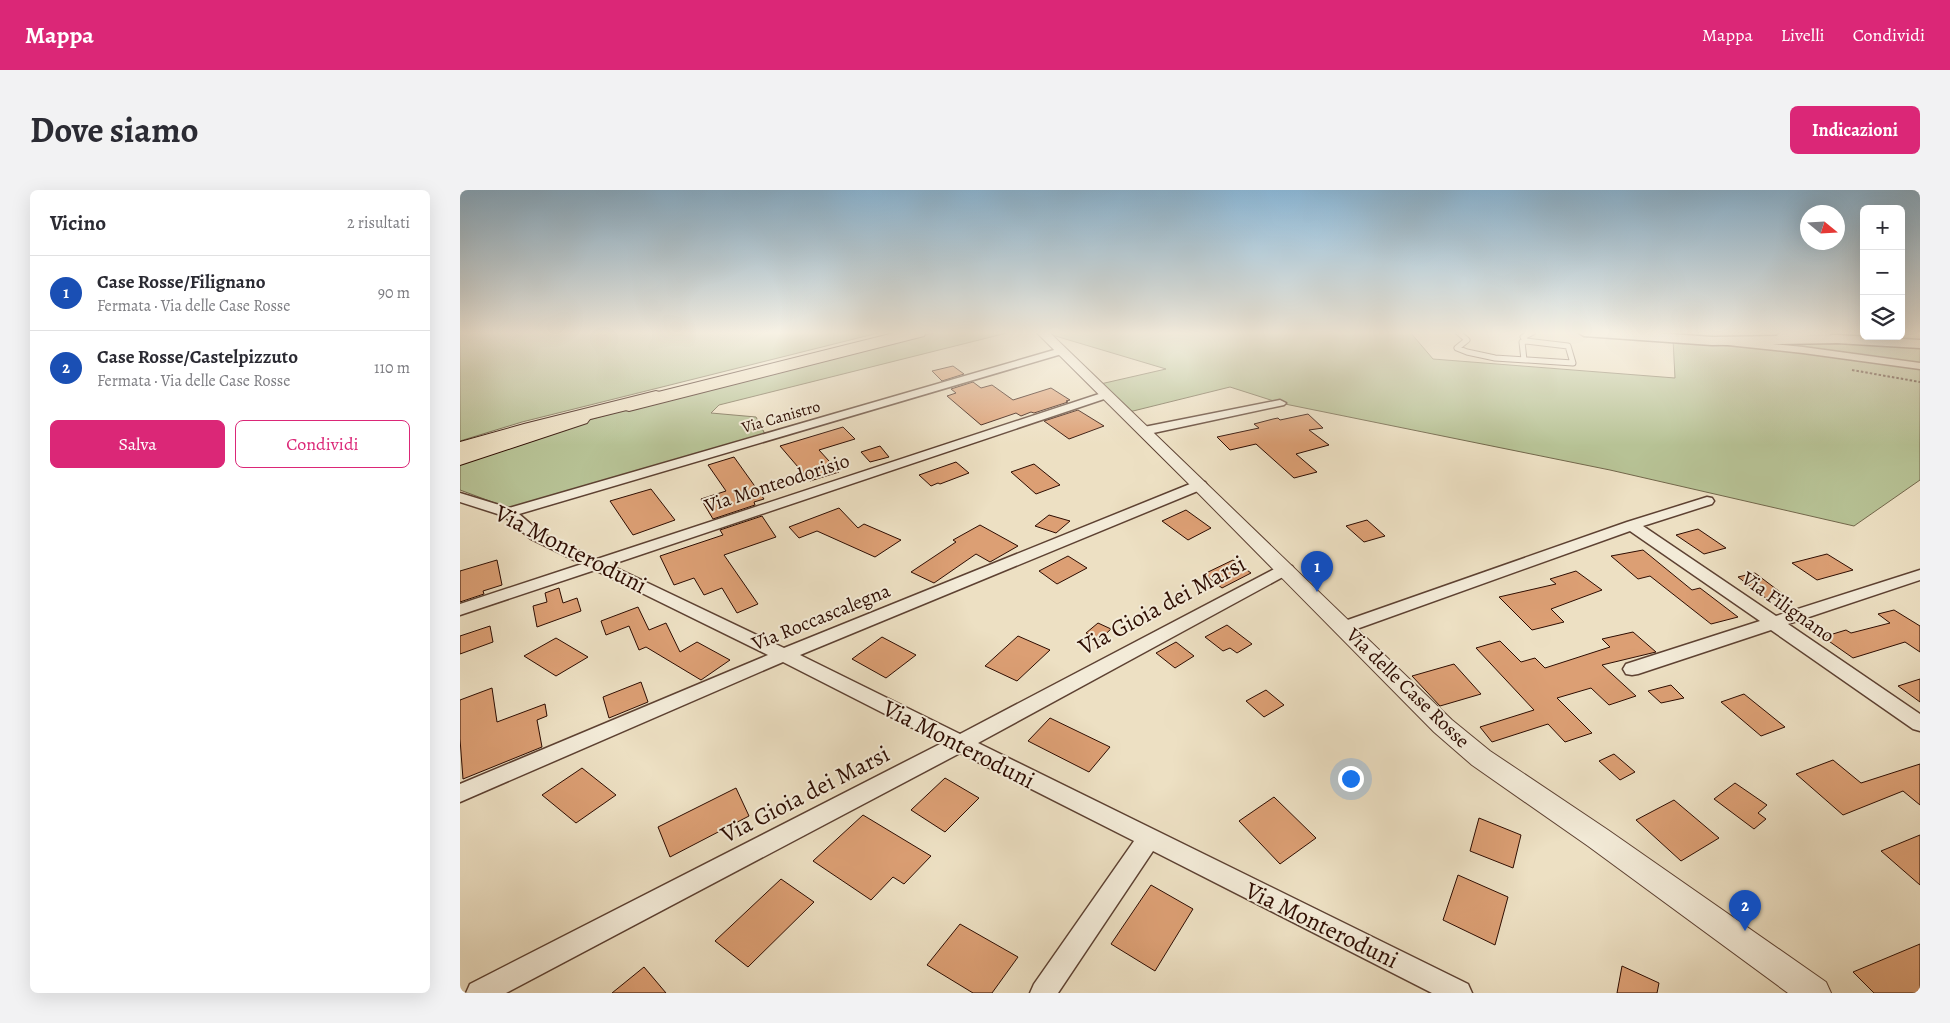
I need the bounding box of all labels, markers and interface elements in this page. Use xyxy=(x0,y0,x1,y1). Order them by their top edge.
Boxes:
text: Mappa xyxy=(25,19,94,51)
text: Mappa xyxy=(1702,23,1753,47)
text: Livelli xyxy=(1781,23,1825,47)
text: Condividi xyxy=(1853,23,1925,47)
text: Dove siamo xyxy=(30,106,199,154)
button: Indicazioni xyxy=(1790,106,1920,154)
north arrow xyxy=(1800,205,1845,250)
map controls xyxy=(1860,205,1905,340)
button: + xyxy=(1860,205,1905,250)
text: Vicino xyxy=(50,209,106,237)
text: 2 risultati xyxy=(347,212,410,234)
button: − xyxy=(1860,250,1905,295)
text: Case Rosse/Filignano xyxy=(97,269,266,295)
text: 1 xyxy=(63,282,69,304)
text: 90 m xyxy=(378,282,410,304)
text: Fermata · Via delle Case Rosse xyxy=(97,295,290,317)
button: layers xyxy=(1860,295,1905,340)
text: Case Rosse/Castelpizzuto xyxy=(97,344,298,370)
text: 2 xyxy=(62,357,70,379)
text: 110 m xyxy=(374,357,410,379)
text: Fermata · Via delle Case Rosse xyxy=(97,370,290,392)
street label: Via Canistro xyxy=(738,395,823,439)
button: Salva xyxy=(50,420,225,468)
button: Condividi xyxy=(235,420,410,468)
street label: Via Monteodorisio xyxy=(700,447,853,519)
street label: Via Monteroduni xyxy=(489,496,653,601)
street label: Via Gioia dei Marsi xyxy=(1072,547,1251,663)
pin: 1 xyxy=(1301,551,1333,592)
street label: Via Filignano xyxy=(1735,565,1840,649)
street label: Via Roccascalegna xyxy=(747,577,895,657)
street label: Via delle Case Rosse xyxy=(1340,621,1476,754)
street label: Via Monteroduni xyxy=(877,691,1041,796)
street label: Via Gioia dei Marsi xyxy=(714,738,895,851)
your location xyxy=(1338,766,1364,792)
street label: Via Monteroduni xyxy=(1239,874,1404,976)
pin: 2 xyxy=(1729,890,1761,931)

